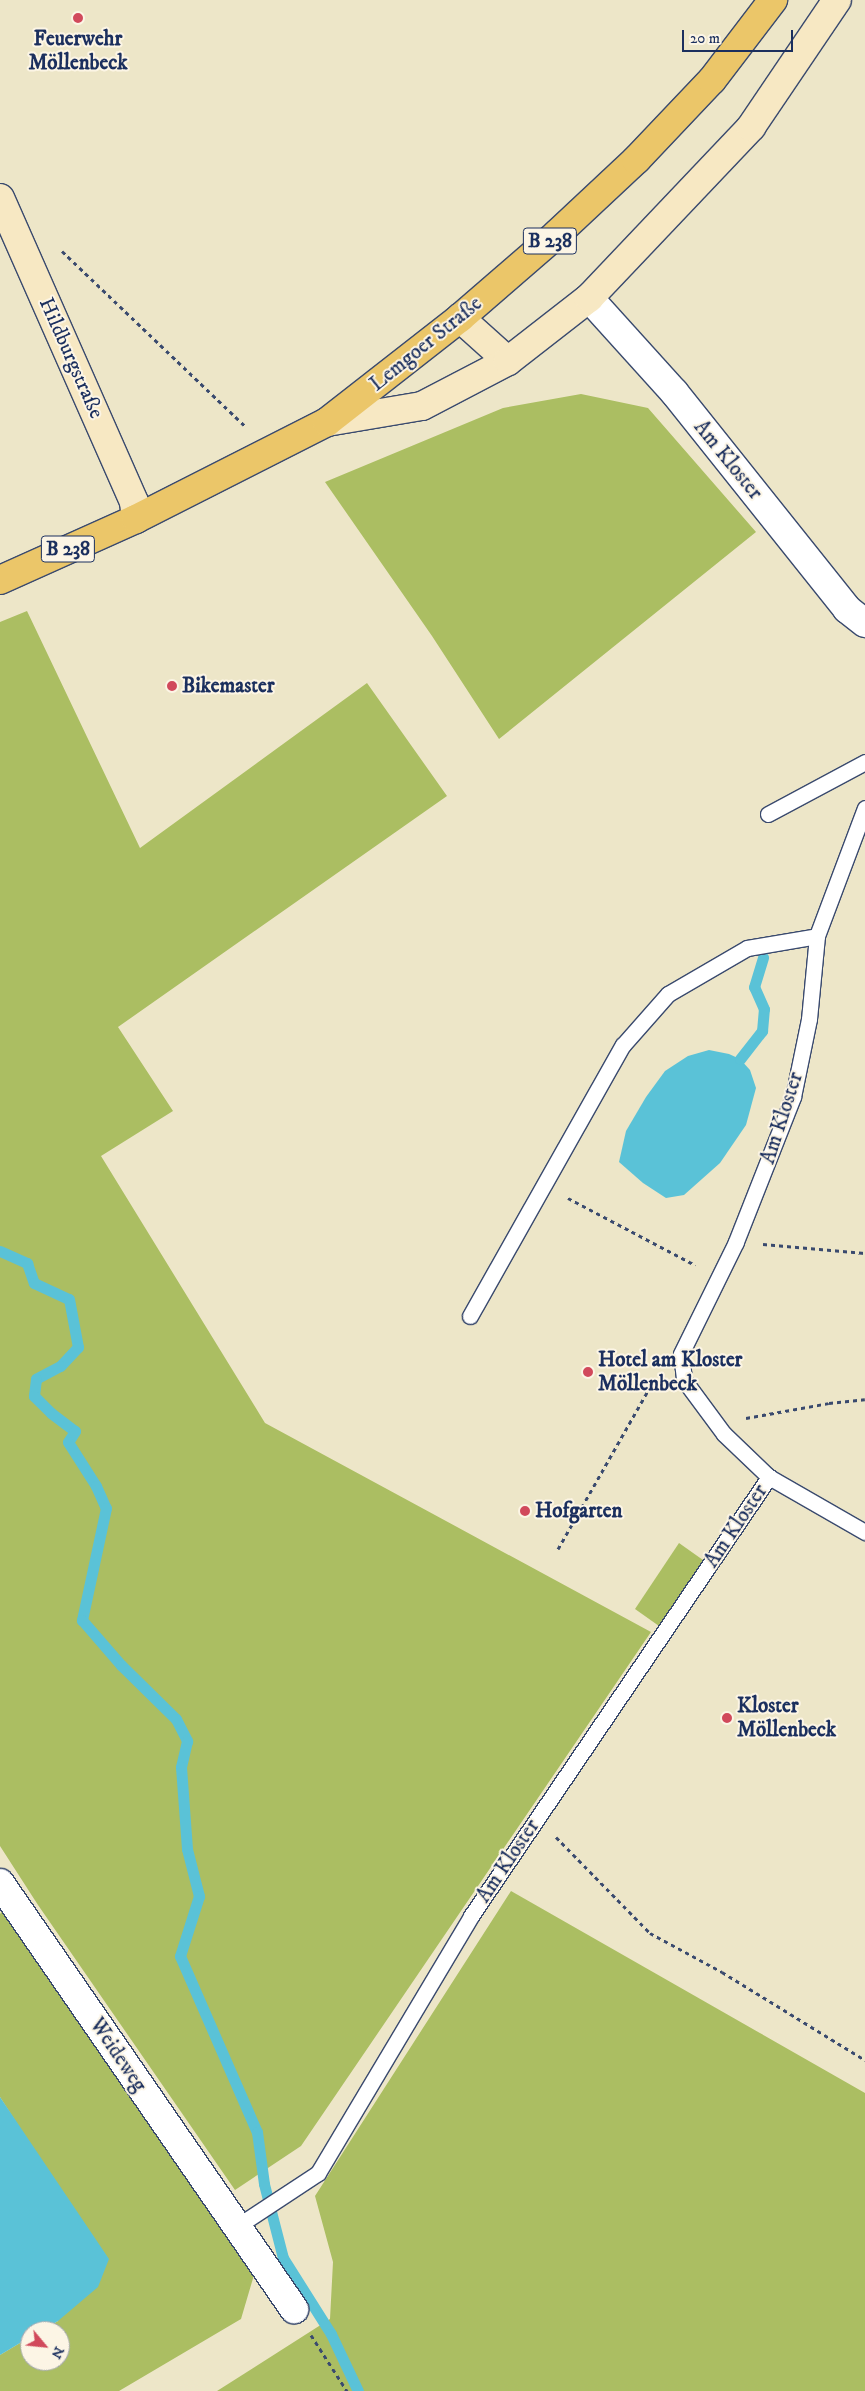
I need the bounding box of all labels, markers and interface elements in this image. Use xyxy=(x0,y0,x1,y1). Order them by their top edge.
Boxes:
marker: Feuerwehr Möllenbeck xyxy=(72,12,84,24)
scale bar xyxy=(685,20,796,52)
place label: Feuerwehr Möllenbeck xyxy=(28,26,128,76)
text: 20 m xyxy=(690,29,720,48)
road number: B 238 xyxy=(522,224,578,258)
street label: Lemgoer Straße xyxy=(365,291,487,397)
street label: Hildburgstraße xyxy=(33,294,109,422)
street label: Am Kloster xyxy=(688,415,768,505)
road number: B 238 xyxy=(40,532,96,566)
place label: Bikemaster xyxy=(182,673,274,699)
marker: Bikemaster xyxy=(166,680,178,692)
street label: Am Kloster xyxy=(755,1069,809,1167)
place label: Hotel am Kloster Möllenbeck xyxy=(598,1347,742,1397)
marker: Hotel am Kloster Möllenbeck xyxy=(582,1366,594,1378)
street label: Am Kloster xyxy=(699,1480,773,1572)
place label: Hofgarten xyxy=(535,1498,622,1524)
marker: Hofgarten xyxy=(519,1505,531,1517)
place label: Kloster Möllenbeck xyxy=(737,1693,836,1743)
marker: Kloster Möllenbeck xyxy=(721,1712,733,1724)
street label: Am Kloster xyxy=(471,1815,545,1907)
street label: Weideweg xyxy=(84,2013,152,2097)
north arrow xyxy=(20,2321,70,2371)
text: N xyxy=(47,2343,68,2362)

